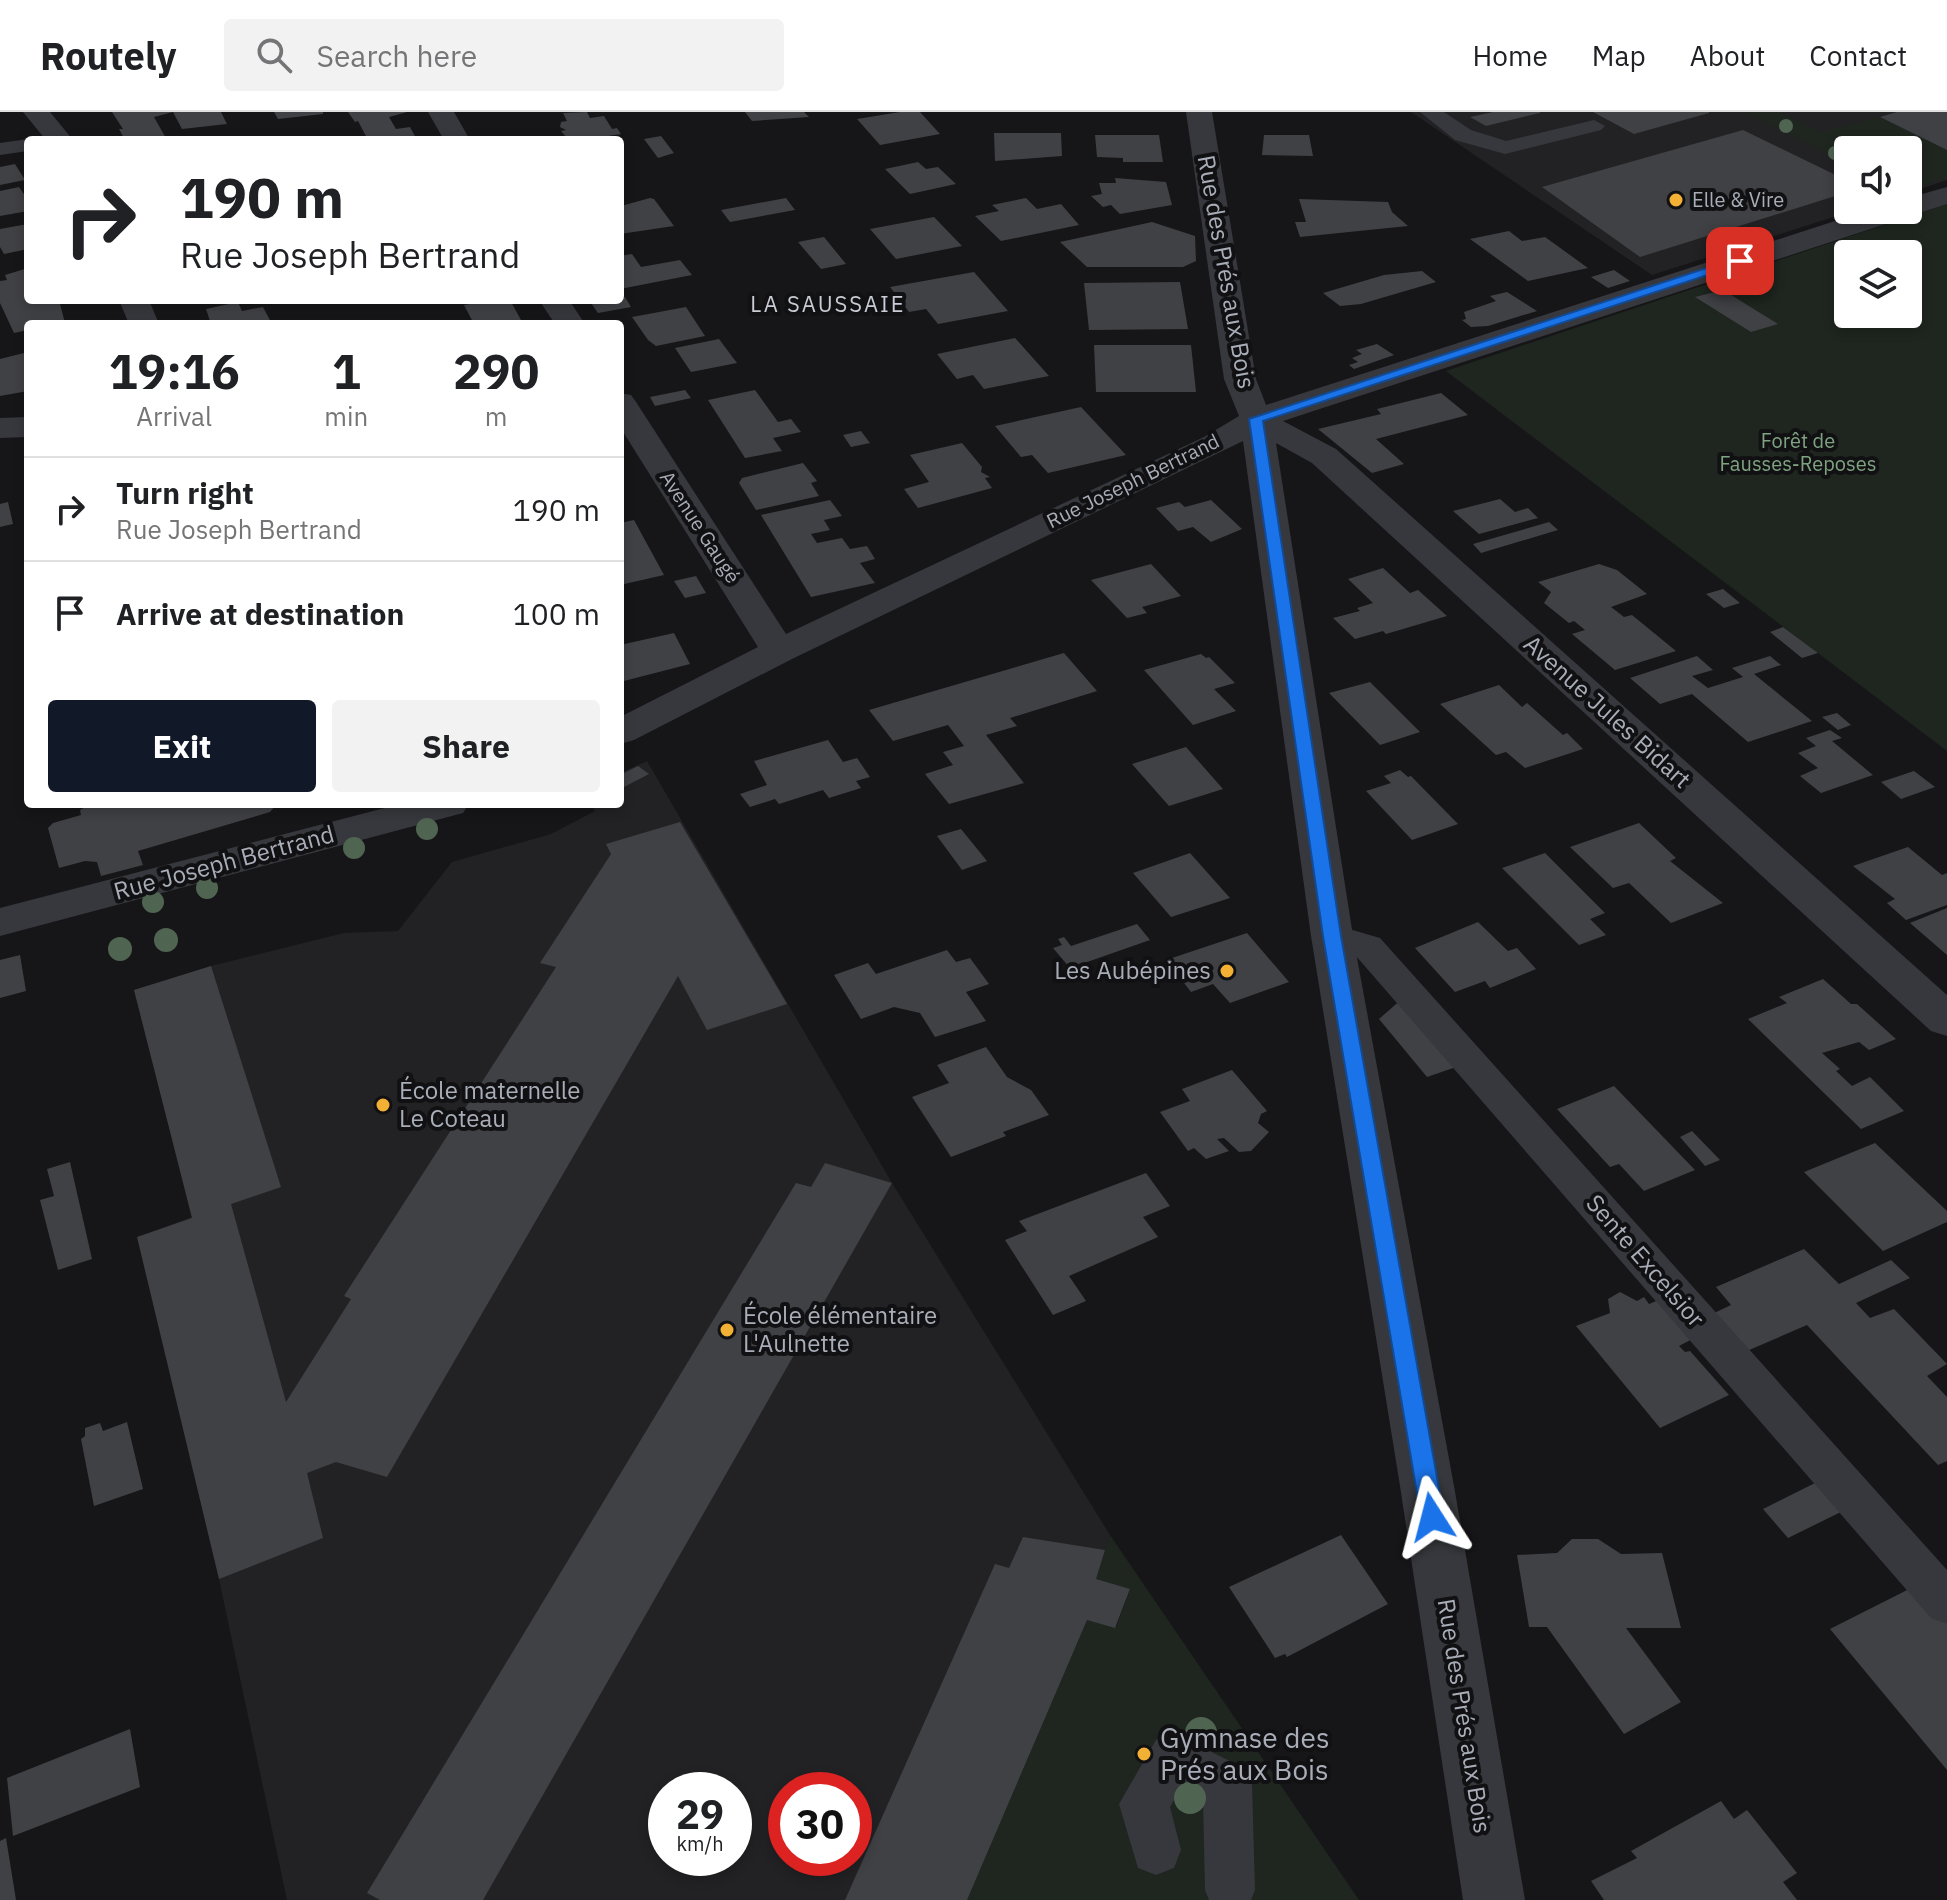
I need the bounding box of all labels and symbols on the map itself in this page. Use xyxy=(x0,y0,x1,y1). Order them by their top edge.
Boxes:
street label: Rue des Prés aux Bois xyxy=(1191,152,1263,391)
place label: Elle & Vire xyxy=(1692,186,1784,213)
marker: Elle & Vire xyxy=(1667,191,1685,209)
pin xyxy=(1706,227,1774,295)
district label: LA SAUSSAIE xyxy=(750,289,906,318)
street label: Rue Joseph Bertrand xyxy=(1042,427,1224,534)
park label: Forêt de Fausses-Reposes xyxy=(1719,427,1877,477)
street label: Avenue Gaugé xyxy=(654,465,747,588)
street label: Avenue Jules Bidart xyxy=(1517,628,1698,795)
street label: Rue Joseph Bertrand xyxy=(110,817,337,907)
place label: Les Aubépines xyxy=(1054,954,1211,986)
marker: Les Aubépines xyxy=(1218,962,1236,980)
place label: École maternelle Le Coteau xyxy=(399,1074,581,1134)
marker: École maternelle Le Coteau xyxy=(374,1096,392,1114)
street label: Sente Excelsior xyxy=(1579,1187,1712,1333)
place label: École élémentaire L'Aulnette xyxy=(743,1299,937,1359)
marker: École élémentaire L'Aulnette xyxy=(718,1321,736,1339)
position arrow xyxy=(1390,1475,1474,1559)
street label: Rue des Prés aux Bois xyxy=(1431,1596,1499,1835)
place label: Gymnase des Prés aux Bois xyxy=(1160,1719,1330,1788)
marker: Gymnase des Prés aux Bois xyxy=(1135,1745,1153,1763)
speed limit sign: 30 xyxy=(768,1772,872,1876)

